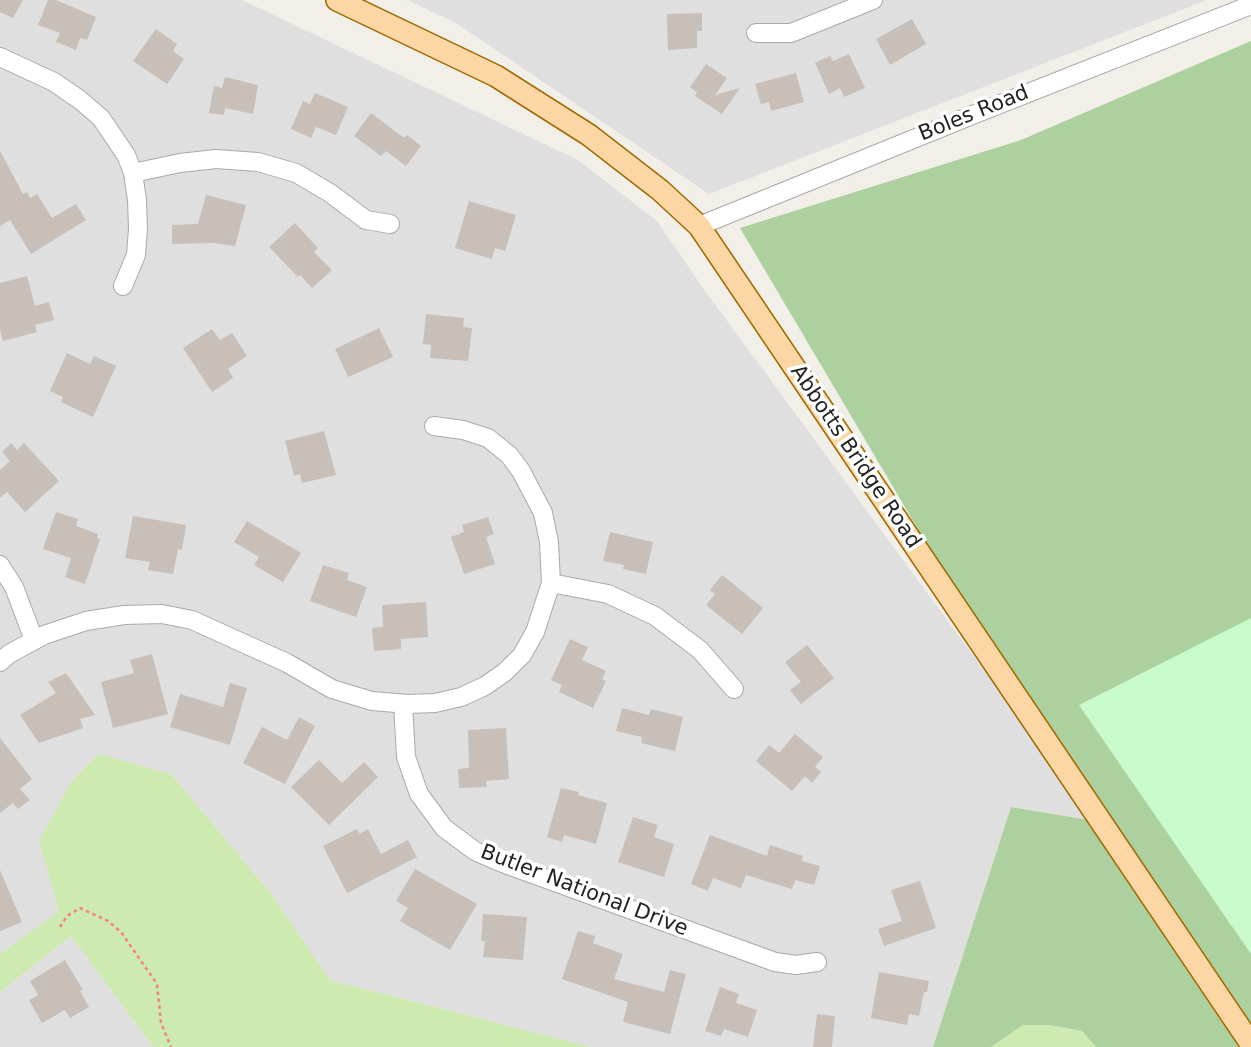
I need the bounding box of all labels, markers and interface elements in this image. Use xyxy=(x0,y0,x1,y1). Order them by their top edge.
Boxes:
street label: Boles Road xyxy=(915,81,1033,147)
street label: Abbotts Bridge Road xyxy=(784,361,926,553)
street label: Butler National Drive xyxy=(477,840,691,942)

